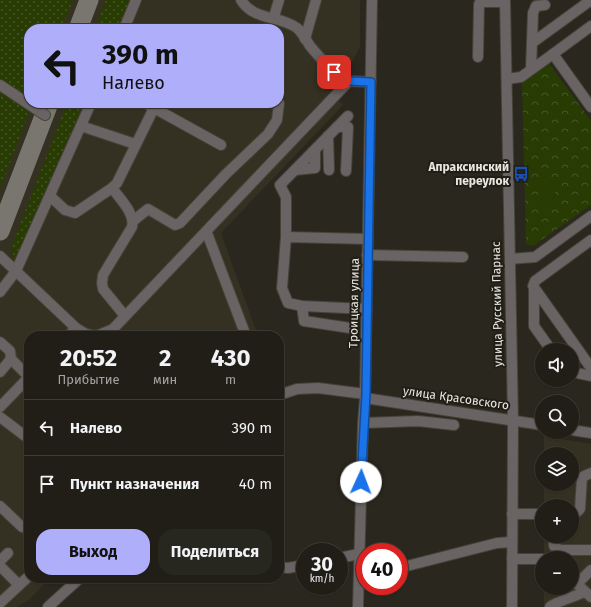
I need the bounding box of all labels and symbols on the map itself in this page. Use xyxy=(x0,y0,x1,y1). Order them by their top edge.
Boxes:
pin xyxy=(317,55,351,89)
place label: Апраксинский переулок xyxy=(428,160,509,188)
bus stop icon: Апраксинский переулок xyxy=(512,165,530,183)
street label: улица Русский Парнас xyxy=(489,241,505,367)
street label: Троицкая улица xyxy=(346,258,362,348)
street label: улица Красовского xyxy=(402,384,510,412)
position arrow xyxy=(340,461,382,503)
speed limit sign: 40 xyxy=(356,543,408,595)

